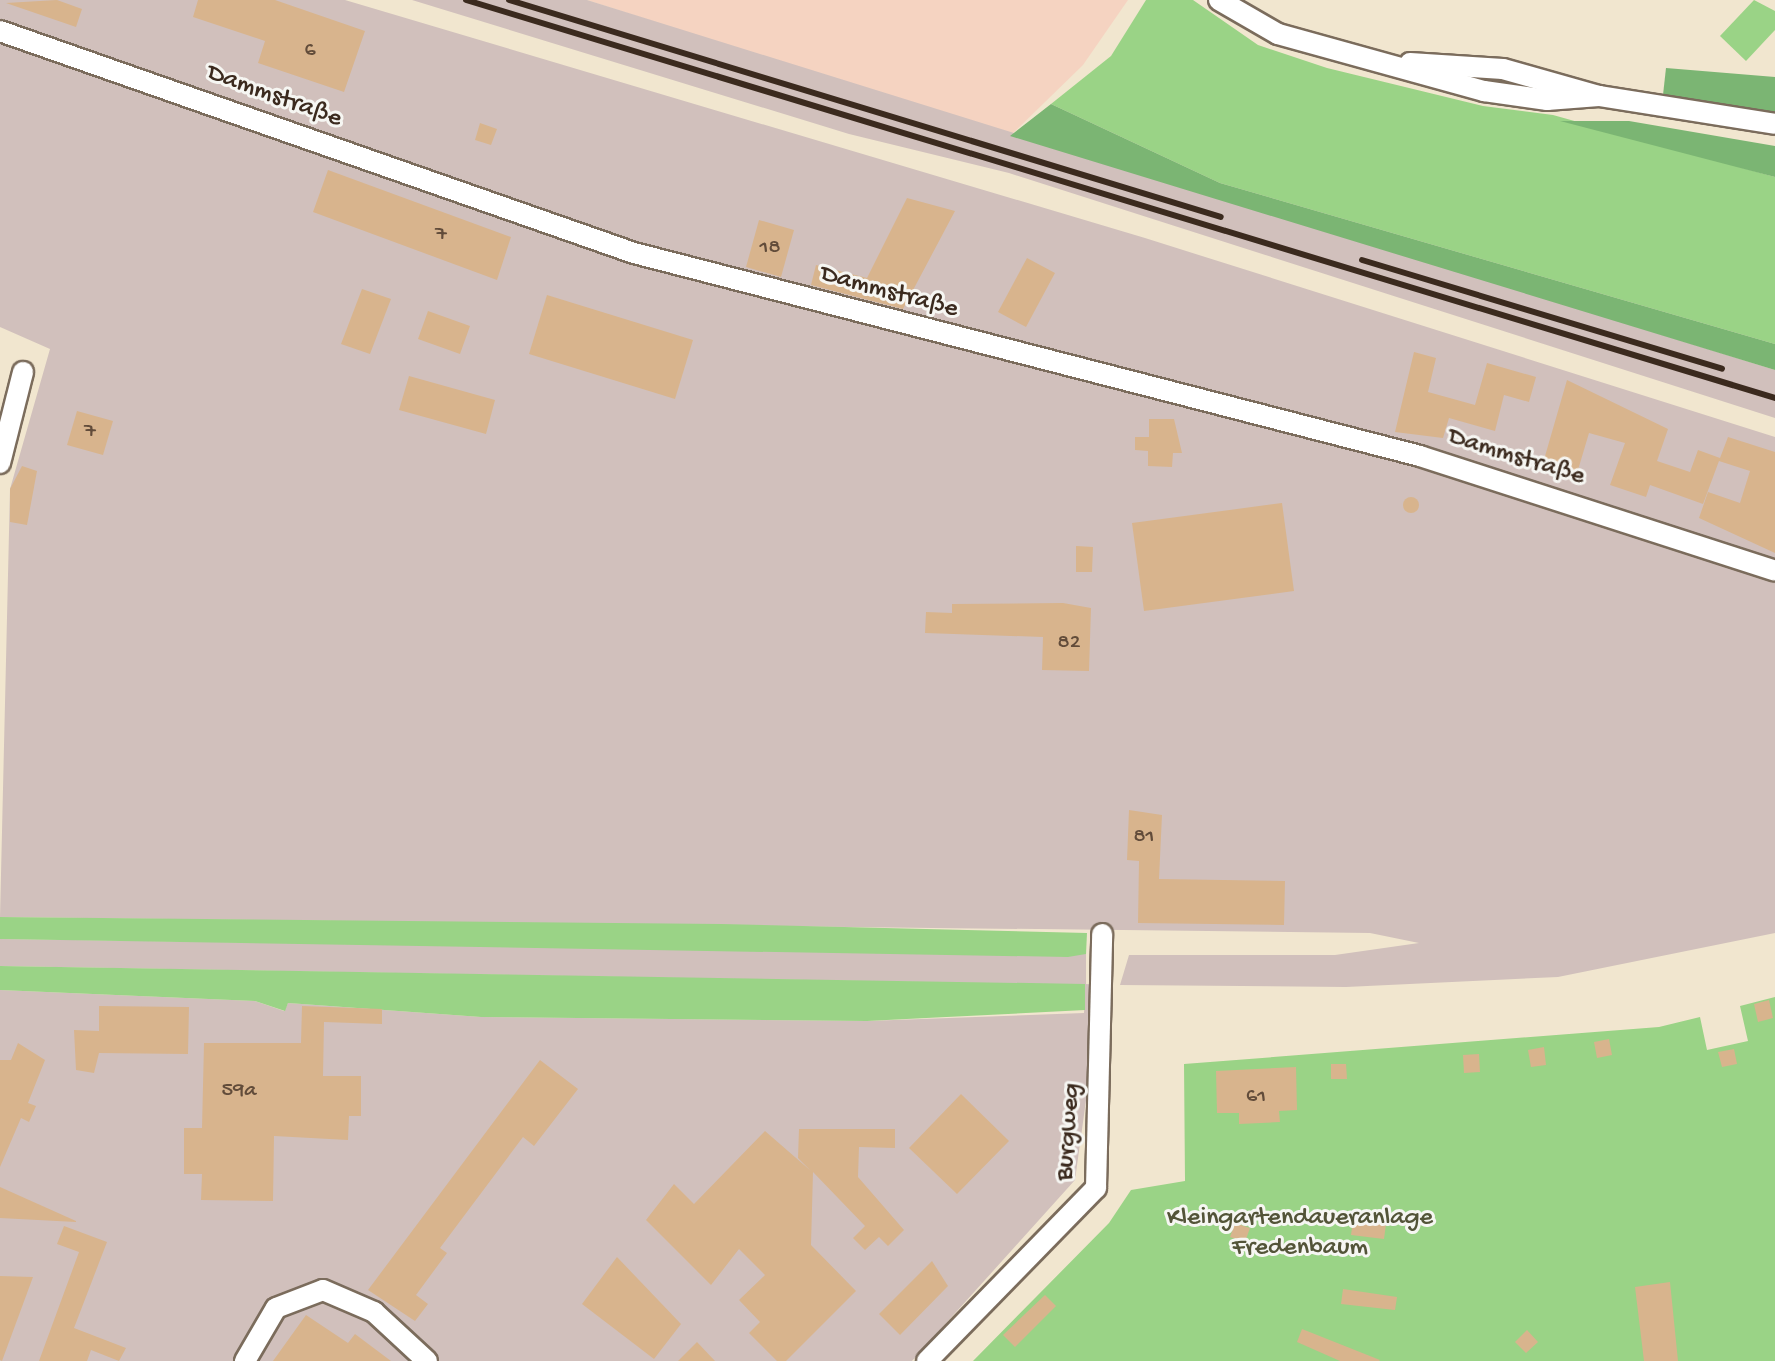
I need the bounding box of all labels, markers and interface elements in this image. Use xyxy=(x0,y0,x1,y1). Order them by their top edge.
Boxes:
house number: 6 xyxy=(304,39,316,65)
street label: Dammstraße xyxy=(202,58,346,136)
house number: 7 xyxy=(435,223,447,249)
house number: 18 xyxy=(760,236,780,262)
street label: Dammstraße xyxy=(817,260,961,326)
house number: 7 xyxy=(84,420,96,446)
street label: Dammstraße xyxy=(1444,422,1588,494)
house number: 82 xyxy=(1058,631,1080,657)
house number: 81 xyxy=(1134,825,1154,851)
house number: 59a xyxy=(222,1079,256,1105)
street label: Burgweg xyxy=(1051,1082,1089,1182)
house number: 61 xyxy=(1246,1085,1266,1111)
park label: Kleingartendaueranlage Fredenbaum xyxy=(1167,1203,1433,1264)

